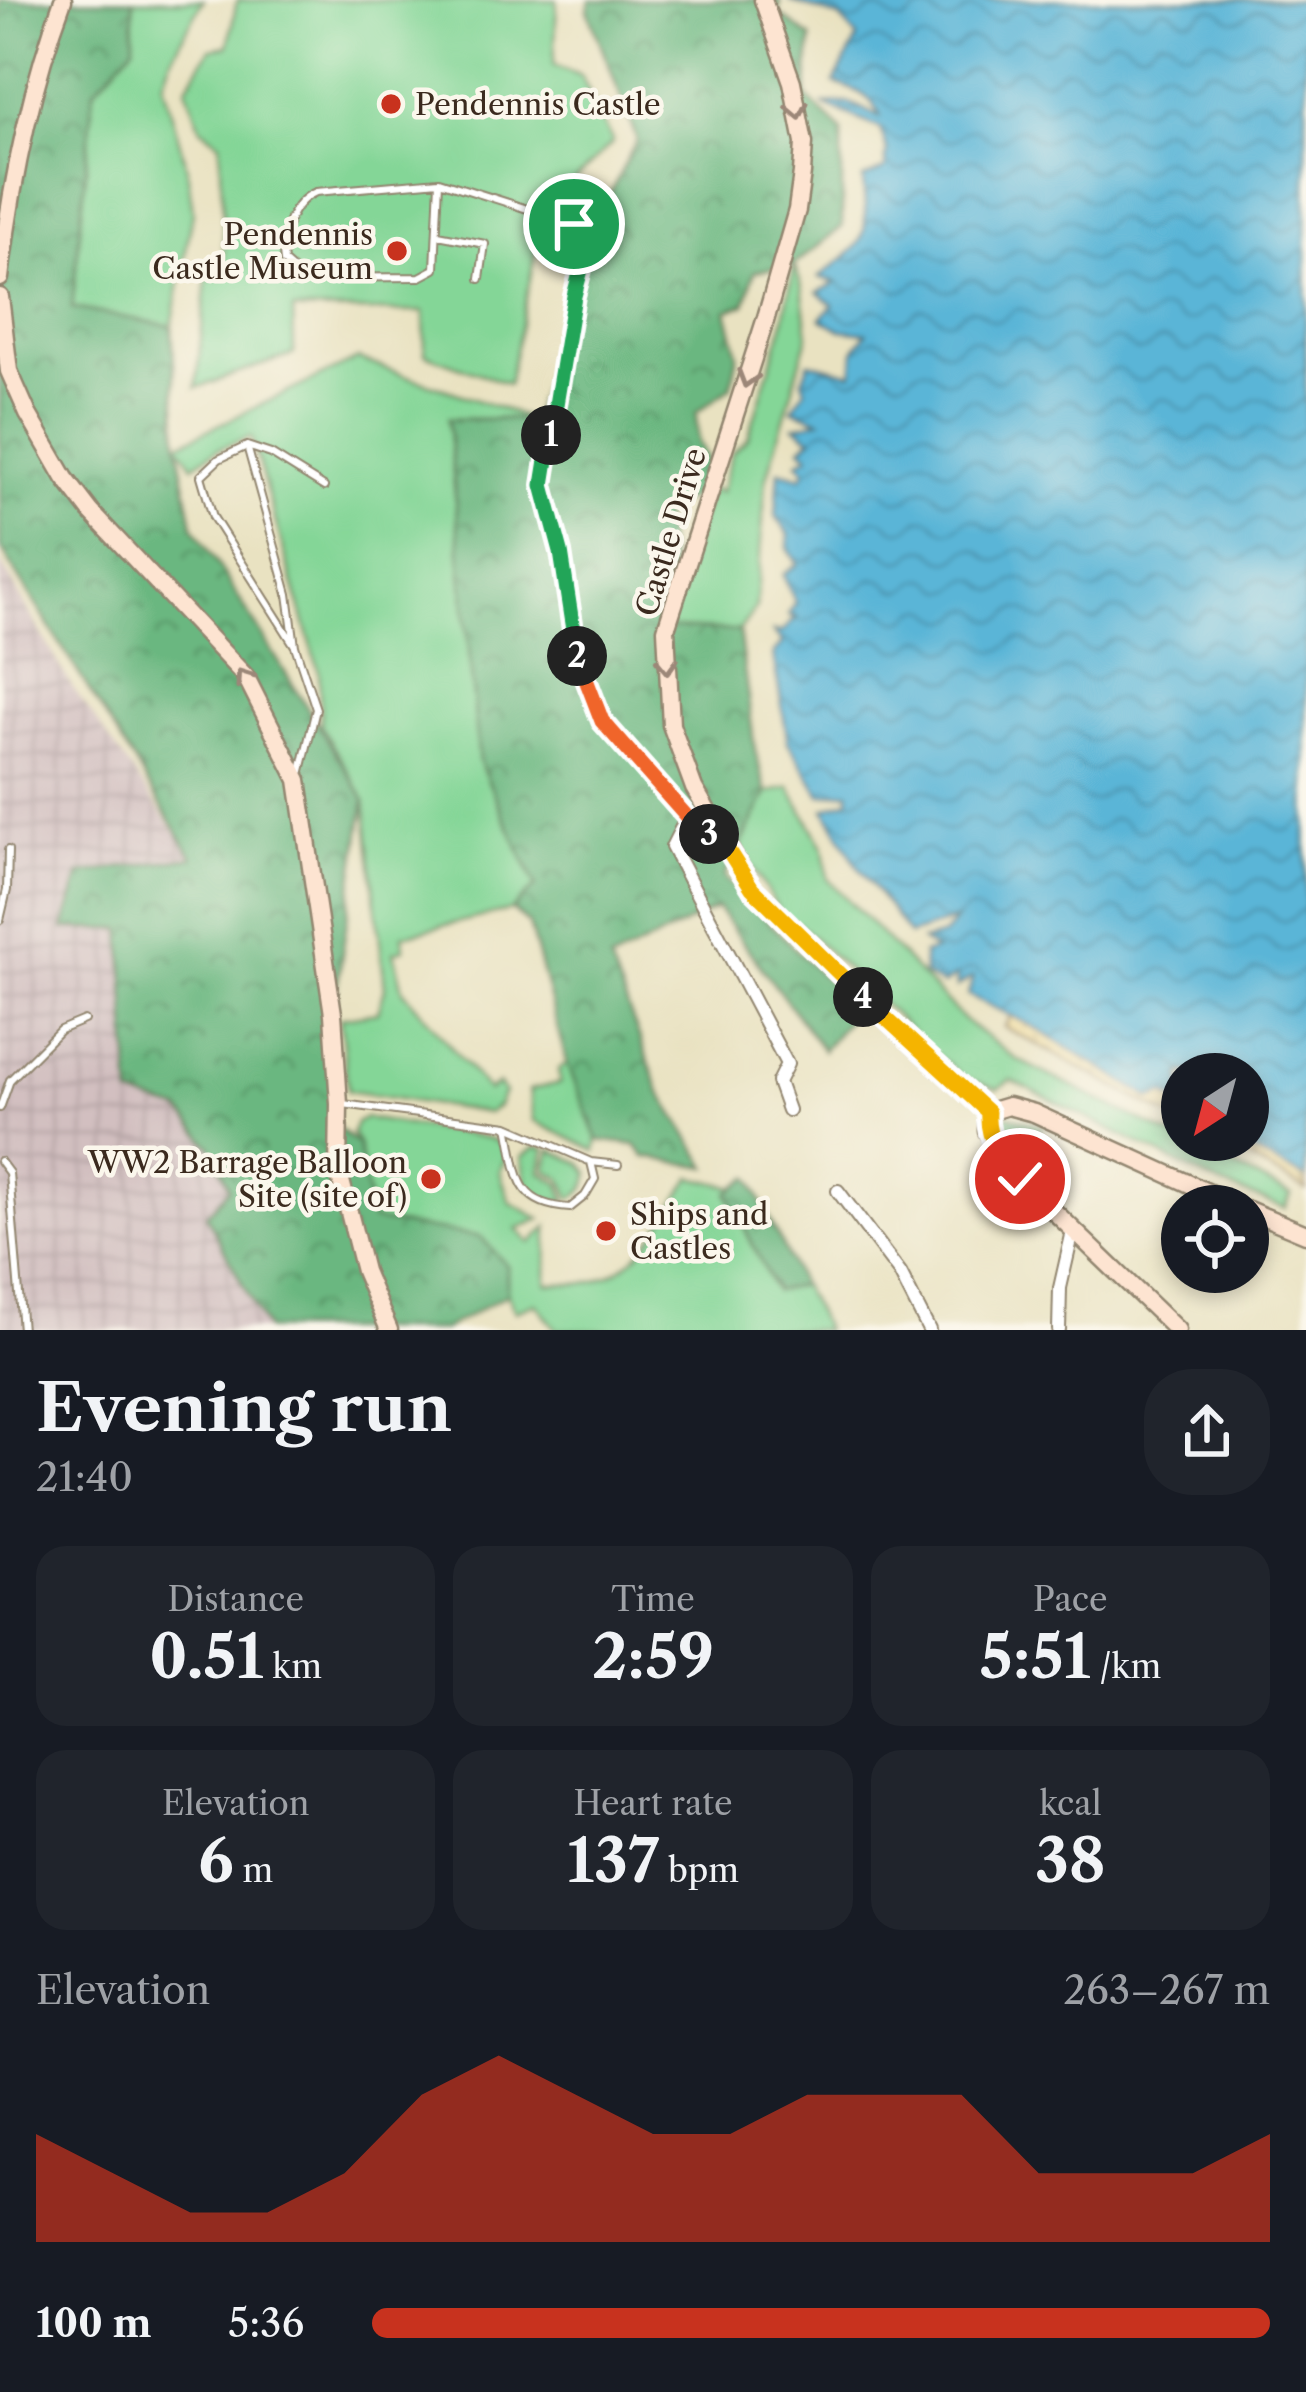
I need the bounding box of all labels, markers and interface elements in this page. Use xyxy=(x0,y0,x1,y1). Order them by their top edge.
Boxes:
place label: Pendennis Castle xyxy=(415,86,661,123)
marker: Pendennis Castle xyxy=(378,91,404,117)
one-way arrow xyxy=(784,101,810,121)
pin xyxy=(523,173,625,275)
icon: arrive xyxy=(541,191,607,257)
place label: Pendennis Castle Museum xyxy=(152,216,373,287)
marker: Pendennis Castle Museum xyxy=(384,238,410,264)
one-way arrow xyxy=(737,368,762,389)
pin: 1 xyxy=(521,405,581,465)
text: 1 xyxy=(544,414,558,455)
street label: Castle Drive xyxy=(628,443,714,621)
pin: 2 xyxy=(547,626,607,686)
text: 2 xyxy=(567,635,587,676)
one-way arrow xyxy=(654,657,680,676)
one-way arrow xyxy=(236,668,258,690)
pin: 3 xyxy=(679,804,739,864)
text: 3 xyxy=(700,813,718,854)
pin: 4 xyxy=(833,967,893,1027)
text: 4 xyxy=(853,976,873,1017)
north arrow xyxy=(1161,1053,1269,1161)
map controls xyxy=(1161,1053,1269,1293)
pin xyxy=(969,1128,1071,1230)
place label: WW2 Barrage Balloon Site (site of) xyxy=(87,1144,407,1215)
icon: check xyxy=(987,1146,1053,1212)
marker: WW2 Barrage Balloon Site (site of) xyxy=(418,1166,444,1192)
button: locate xyxy=(1161,1185,1269,1293)
place label: Ships and Castles xyxy=(630,1196,768,1267)
marker: Ships and Castles xyxy=(593,1218,619,1244)
text: Evening run xyxy=(36,1367,452,1448)
button: share xyxy=(1144,1369,1270,1495)
text: 21:40 xyxy=(36,1453,133,1501)
text: Distance xyxy=(167,1579,304,1620)
text: Time xyxy=(611,1579,695,1620)
text: Pace xyxy=(1033,1579,1108,1620)
text: 0.51 xyxy=(149,1620,263,1694)
text: 2:59 xyxy=(592,1620,714,1694)
text: 5:51 xyxy=(980,1620,1091,1694)
text: km xyxy=(263,1646,322,1687)
text: /km xyxy=(1091,1646,1161,1687)
text: Elevation xyxy=(162,1783,309,1824)
text: Heart rate xyxy=(573,1783,733,1824)
text: kcal xyxy=(1039,1783,1101,1824)
text: 6 xyxy=(198,1824,234,1898)
text: 137 xyxy=(567,1824,659,1898)
text: 38 xyxy=(1035,1824,1106,1898)
text: m xyxy=(234,1850,273,1891)
text: bpm xyxy=(659,1850,739,1891)
text: Elevation xyxy=(36,1966,210,2014)
text: 263–267 m xyxy=(1064,1966,1270,2014)
text: 100 m xyxy=(36,2299,152,2347)
text: 5:36 xyxy=(228,2299,304,2347)

